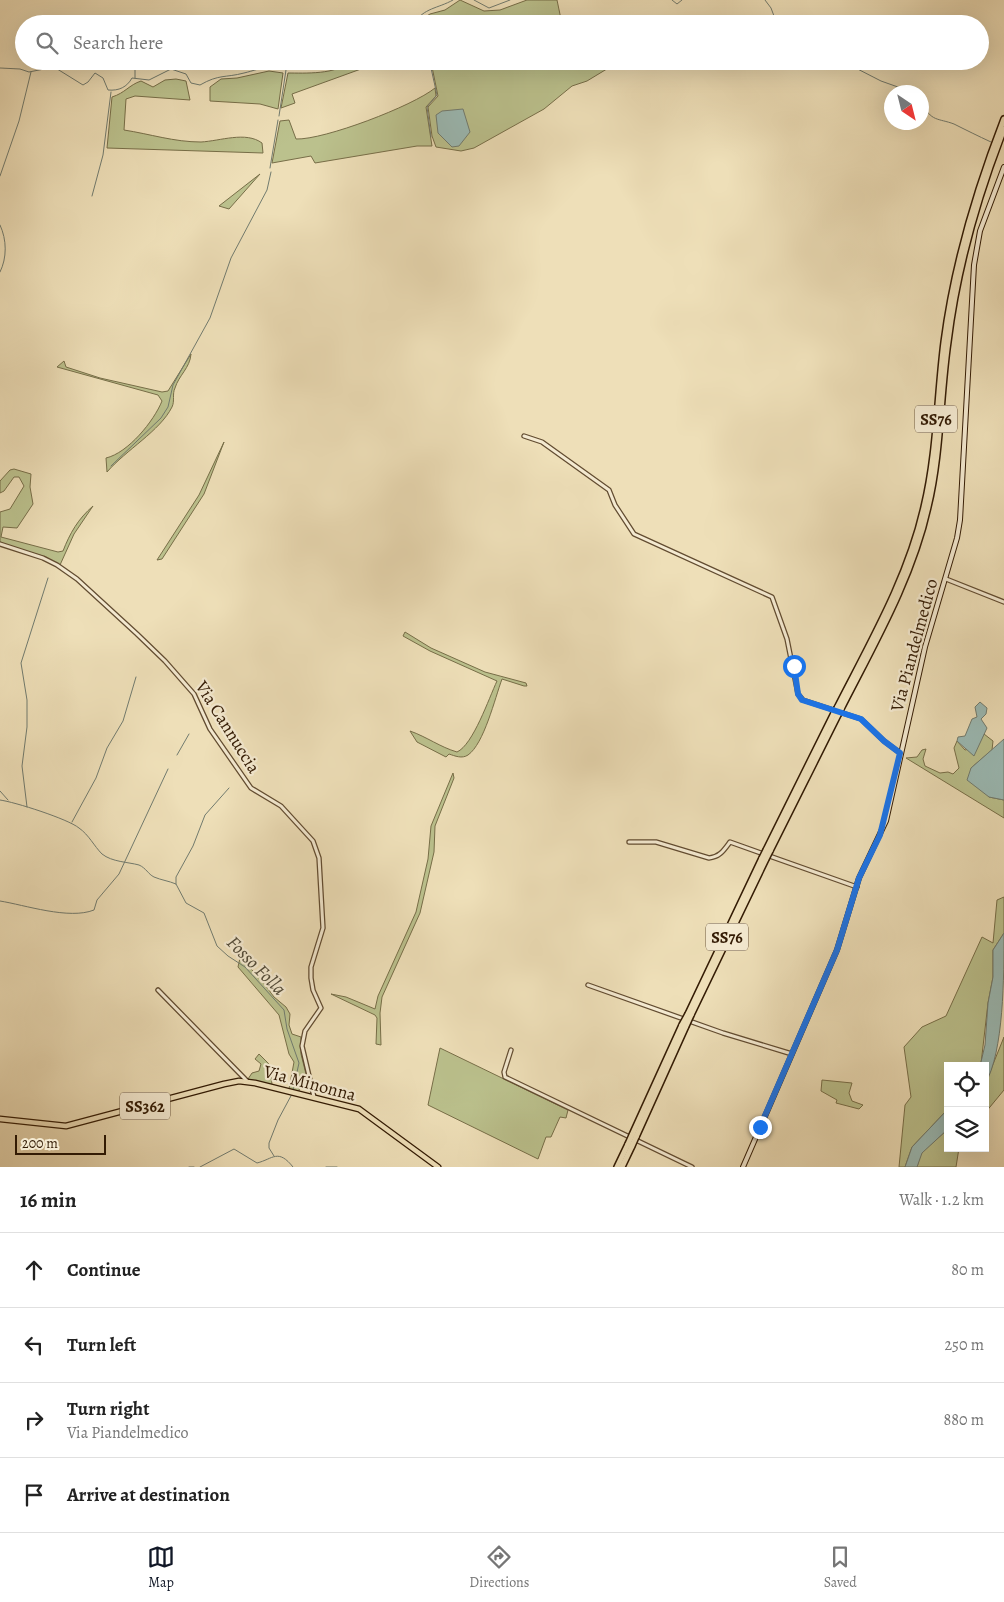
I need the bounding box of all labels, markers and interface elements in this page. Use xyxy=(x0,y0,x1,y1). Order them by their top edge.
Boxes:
search box xyxy=(15,15,989,70)
icon: search xyxy=(33,29,61,57)
text: Search here xyxy=(73,30,163,56)
north arrow xyxy=(884,85,929,130)
road number: SS76 xyxy=(915,406,957,432)
street label: Via Piandelmedico xyxy=(884,576,943,715)
route start xyxy=(783,655,806,678)
street label: Via Cannuccia xyxy=(190,675,266,778)
road number: SS76 xyxy=(706,924,748,950)
water label: Fosso Folla xyxy=(221,930,292,1001)
street label: Via Minonna xyxy=(260,1059,359,1107)
map controls xyxy=(944,1062,989,1152)
button: locate xyxy=(944,1062,989,1107)
road number: SS362 xyxy=(120,1092,170,1120)
button: layers xyxy=(944,1107,989,1152)
route end xyxy=(749,1116,772,1139)
scale bar xyxy=(15,1132,106,1155)
text: 200 m xyxy=(22,1134,58,1153)
text: 16 min xyxy=(20,1186,77,1214)
text: Walk · 1.2 km xyxy=(899,1189,984,1211)
icon: ahead xyxy=(20,1256,48,1284)
text: Continue xyxy=(67,1257,141,1283)
text: 80 m xyxy=(951,1259,984,1281)
icon: left xyxy=(20,1331,48,1359)
text: Turn left xyxy=(67,1332,136,1358)
text: 250 m xyxy=(945,1334,984,1356)
text: Turn right xyxy=(67,1396,149,1422)
icon: right xyxy=(20,1406,48,1434)
text: 880 m xyxy=(943,1409,984,1431)
text: Via Piandelmedico xyxy=(67,1422,188,1444)
icon: arrive xyxy=(20,1481,48,1509)
text: Arrive at destination xyxy=(67,1482,230,1508)
tab: Map xyxy=(147,1543,175,1592)
tab: Directions xyxy=(469,1543,529,1592)
tab: Saved xyxy=(824,1543,857,1592)

